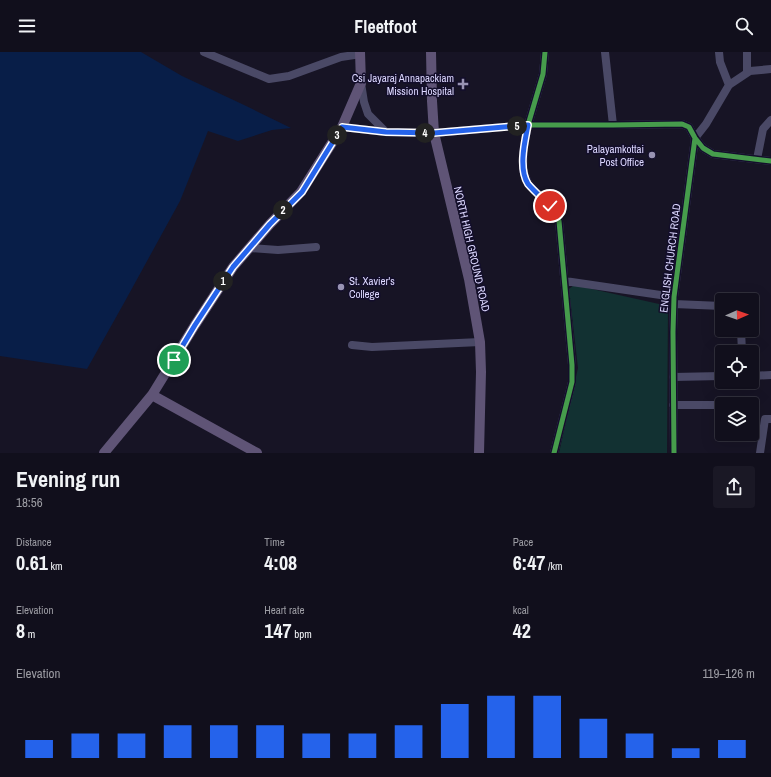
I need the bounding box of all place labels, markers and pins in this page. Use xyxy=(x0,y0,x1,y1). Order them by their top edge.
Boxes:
place label: Csi Jayaraj Annapackiam Mission Hospital xyxy=(352,71,454,98)
marker: Csi Jayaraj Annapackiam Mission Hospital xyxy=(457,78,469,90)
pin: 5 xyxy=(507,116,527,136)
pin: 4 xyxy=(415,123,435,143)
pin: 3 xyxy=(327,125,347,145)
place label: Palayamkottai Post Office xyxy=(587,142,644,169)
marker: Palayamkottai Post Office xyxy=(647,150,657,160)
pin xyxy=(533,189,567,223)
pin: 2 xyxy=(273,200,293,220)
pin: 1 xyxy=(213,271,233,291)
place label: St. Xavier's College xyxy=(349,274,395,301)
marker: St. Xavier's College xyxy=(336,282,346,292)
pin xyxy=(157,343,191,377)

